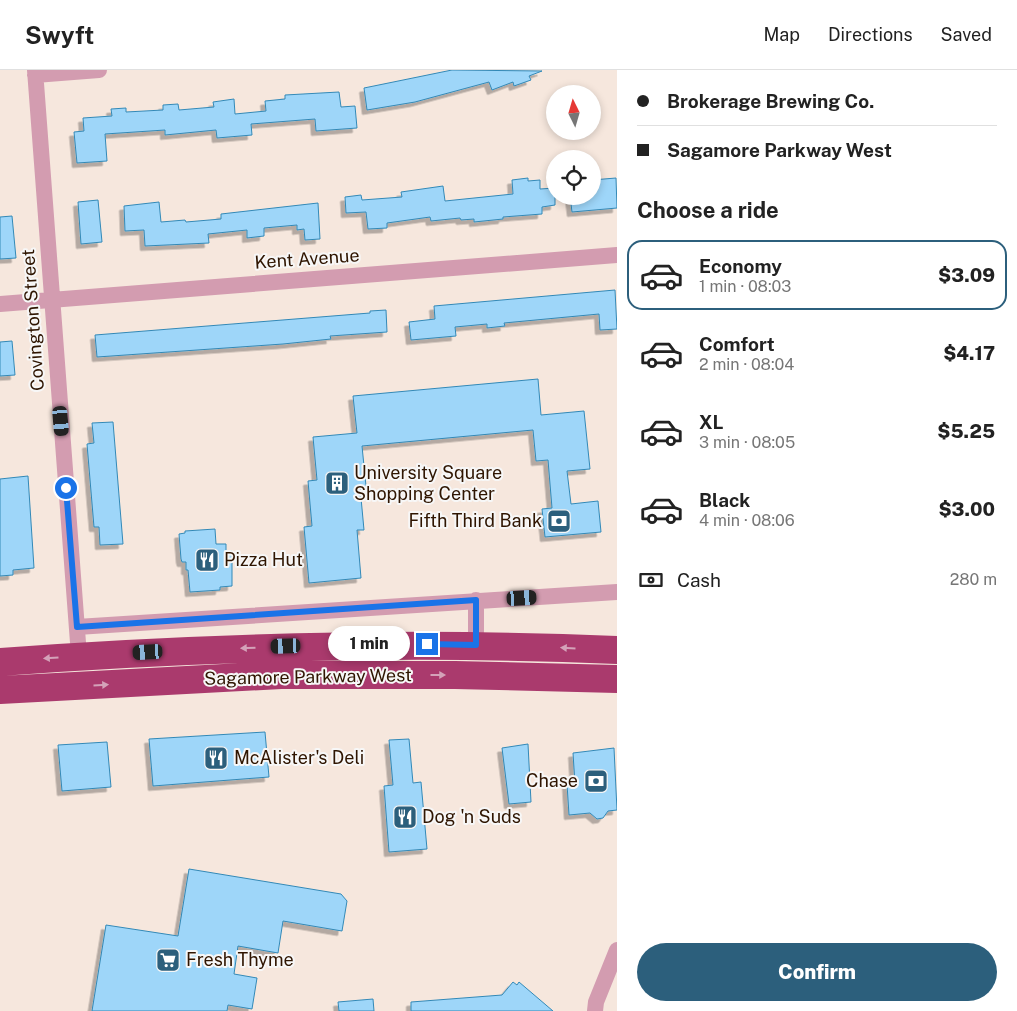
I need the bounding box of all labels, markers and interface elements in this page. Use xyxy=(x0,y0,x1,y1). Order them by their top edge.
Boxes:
text: Swyft xyxy=(25,21,94,49)
text: Map xyxy=(763,24,800,45)
text: Directions xyxy=(828,24,913,45)
text: Saved xyxy=(941,24,992,45)
north arrow xyxy=(546,85,601,140)
map controls xyxy=(546,85,601,205)
text: Brokerage Brewing Co. xyxy=(667,90,874,112)
text: Sagamore Parkway West xyxy=(667,139,892,161)
button: locate xyxy=(546,150,601,205)
text: Choose a ride xyxy=(637,197,779,223)
street label: Kent Avenue xyxy=(254,244,360,273)
street label: Covington Street xyxy=(17,248,48,392)
icon: car xyxy=(639,253,684,298)
text: Economy xyxy=(699,255,782,277)
text: $3.09 xyxy=(938,264,995,286)
text: 1 min · 08:03 xyxy=(699,277,791,296)
icon: car xyxy=(639,331,684,376)
text: Comfort xyxy=(699,333,775,355)
text: $4.17 xyxy=(943,342,995,364)
text: 2 min · 08:04 xyxy=(699,355,794,374)
car xyxy=(52,405,69,437)
icon: car xyxy=(639,409,684,454)
text: XL xyxy=(699,411,724,433)
text: $5.25 xyxy=(937,420,995,442)
text: 3 min · 08:05 xyxy=(699,433,795,452)
place label: University Square Shopping Center xyxy=(354,462,502,504)
building icon: University Square Shopping Center xyxy=(324,470,350,496)
route start xyxy=(55,477,77,499)
icon: car xyxy=(639,487,684,532)
text: Black xyxy=(699,489,750,511)
text: $3.00 xyxy=(938,498,995,520)
bank icon: Fifth Third Bank xyxy=(546,508,572,534)
place label: Fifth Third Bank xyxy=(408,510,542,531)
text: 4 min · 08:06 xyxy=(699,511,795,530)
restaurant icon: Pizza Hut xyxy=(194,547,220,573)
place label: Pizza Hut xyxy=(224,549,303,570)
icon: cash xyxy=(637,566,665,594)
text: Cash xyxy=(677,569,721,591)
text: 280 m xyxy=(950,570,997,589)
car xyxy=(506,590,537,606)
callout: 1 min xyxy=(327,626,410,662)
route end xyxy=(416,633,438,655)
text: 1 min xyxy=(349,634,389,653)
car xyxy=(270,638,301,654)
one-way arrow xyxy=(560,643,576,651)
car xyxy=(132,644,163,660)
one-way arrow xyxy=(240,644,256,652)
one-way arrow xyxy=(43,654,59,662)
street label: Sagamore Parkway West xyxy=(204,664,412,689)
one-way arrow xyxy=(431,671,447,679)
one-way arrow xyxy=(93,680,109,688)
restaurant icon: McAlister's Deli xyxy=(203,745,229,771)
place label: McAlister's Deli xyxy=(234,747,364,768)
bank icon: Chase xyxy=(583,768,609,794)
place label: Chase xyxy=(526,770,578,791)
restaurant icon: Dog 'n Suds xyxy=(392,804,418,830)
place label: Dog 'n Suds xyxy=(422,806,521,827)
button: Confirm xyxy=(637,943,997,1001)
supermarket icon: Fresh Thyme xyxy=(155,947,181,973)
place label: Fresh Thyme xyxy=(186,949,294,970)

